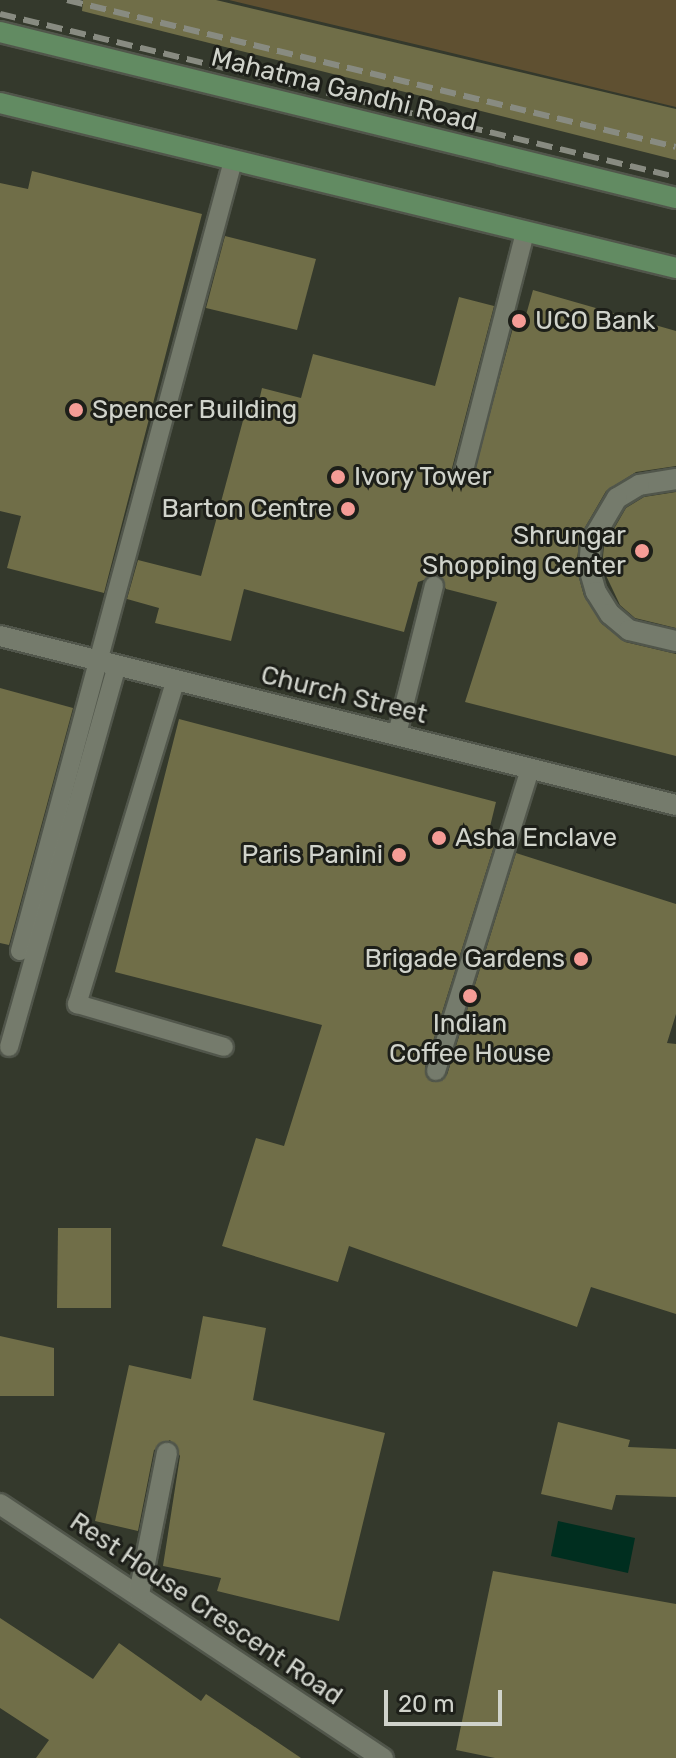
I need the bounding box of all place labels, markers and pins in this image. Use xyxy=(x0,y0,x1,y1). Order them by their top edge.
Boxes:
place label: UCO Bank xyxy=(535,305,655,337)
marker: UCO Bank xyxy=(510,312,528,330)
place label: Spencer Building xyxy=(92,394,298,426)
marker: Spencer Building xyxy=(67,401,85,419)
place label: Ivory Tower xyxy=(354,461,493,493)
marker: Ivory Tower xyxy=(329,468,347,486)
place label: Barton Centre xyxy=(161,493,332,525)
marker: Barton Centre xyxy=(339,500,357,518)
place label: Shrungar Shopping Center xyxy=(422,520,626,582)
marker: Shrungar Shopping Center xyxy=(633,542,651,560)
place label: Asha Enclave xyxy=(455,822,617,854)
marker: Asha Enclave xyxy=(430,829,448,847)
place label: Paris Panini xyxy=(242,839,383,871)
marker: Paris Panini xyxy=(390,846,408,864)
place label: Brigade Gardens xyxy=(364,943,565,975)
marker: Brigade Gardens xyxy=(572,950,590,968)
marker: Indian Coffee House xyxy=(461,987,479,1005)
place label: Indian Coffee House xyxy=(389,1008,551,1070)

